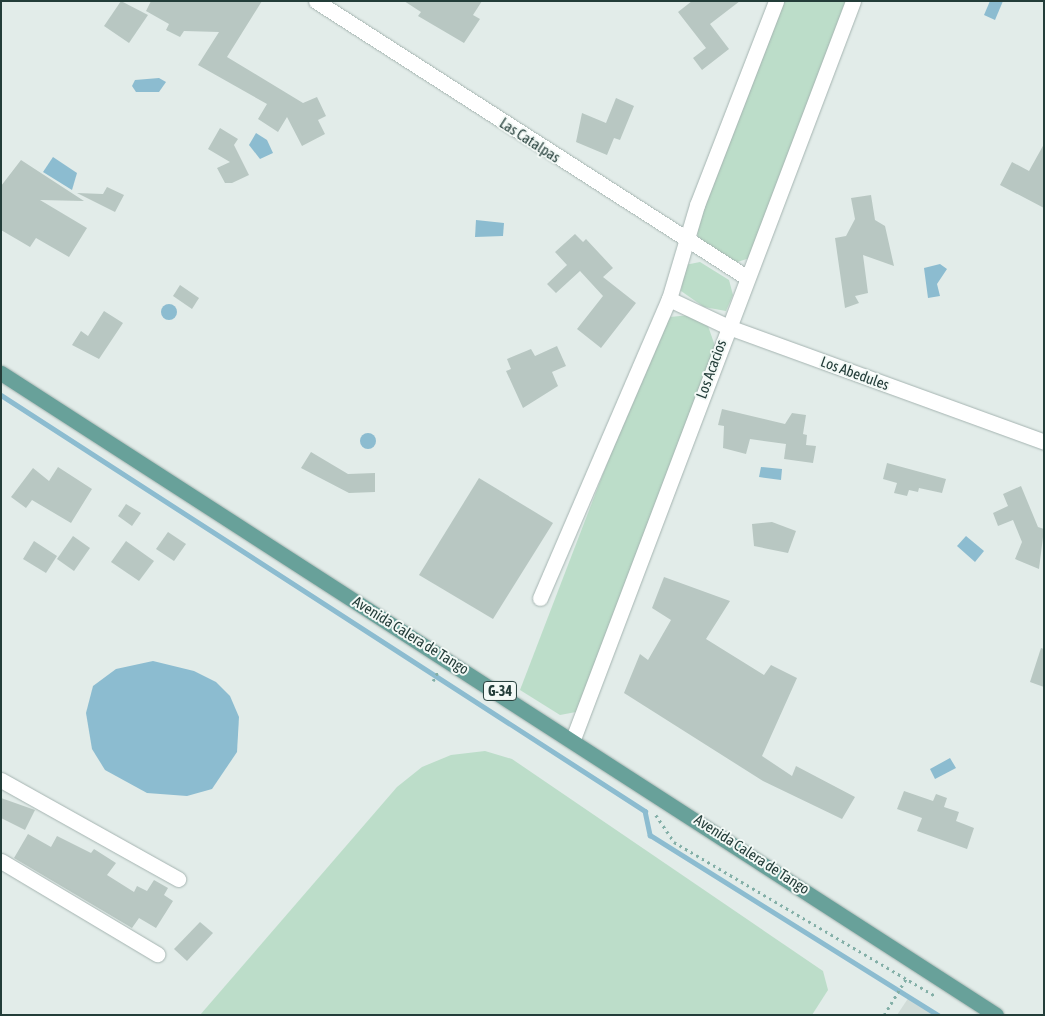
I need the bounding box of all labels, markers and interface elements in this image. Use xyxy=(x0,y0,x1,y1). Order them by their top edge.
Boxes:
street label: Las Catalpas xyxy=(496,114,564,166)
street label: Los Acacios xyxy=(692,337,730,401)
street label: Los Abedules xyxy=(818,352,892,394)
street label: Avenida Calera de Tango xyxy=(350,592,472,678)
road number: G-34 xyxy=(482,679,518,702)
street label: Avenida Calera de Tango xyxy=(691,810,813,898)

